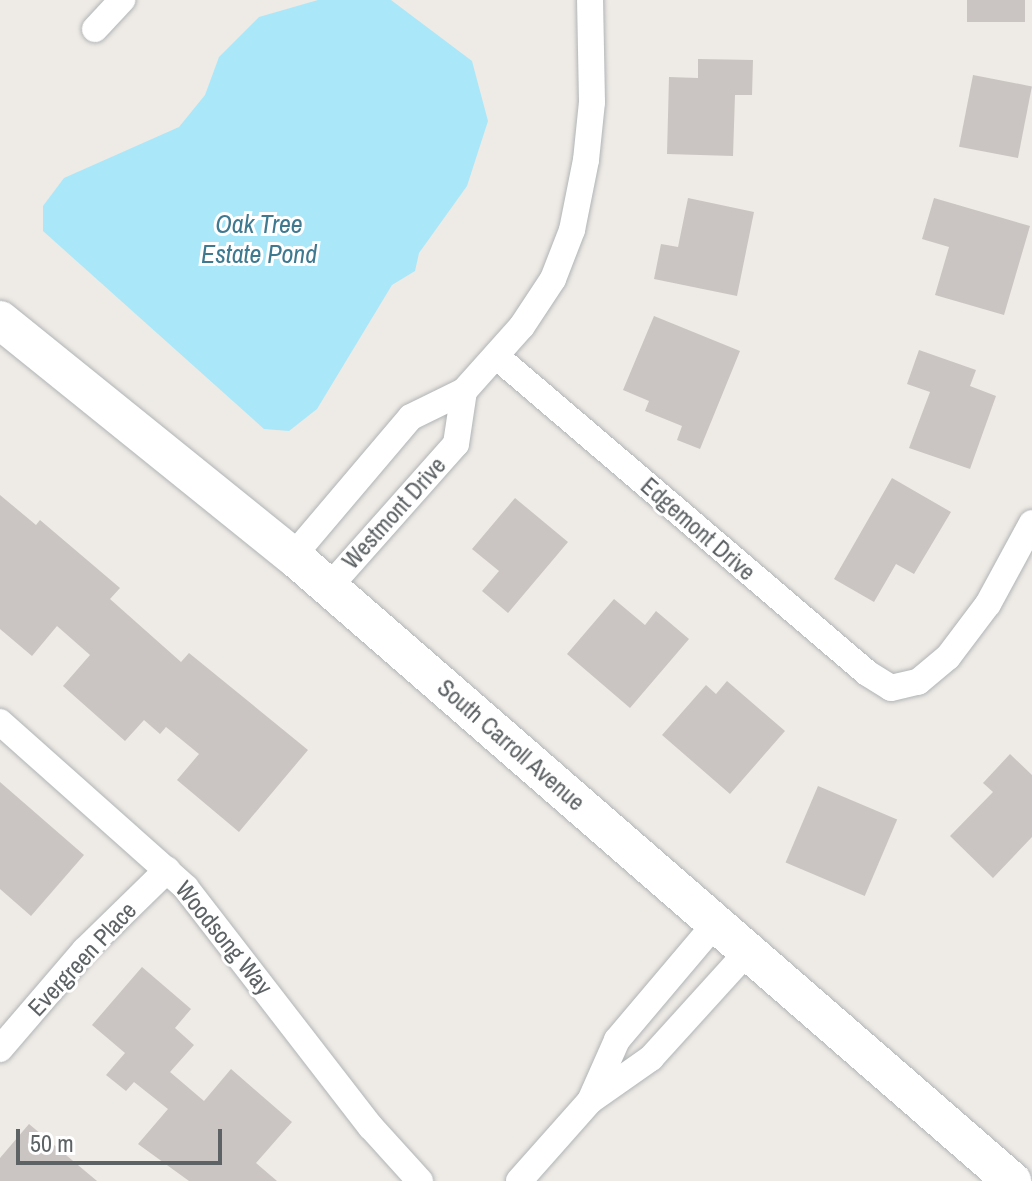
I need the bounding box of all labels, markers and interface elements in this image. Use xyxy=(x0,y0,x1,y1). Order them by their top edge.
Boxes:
water label: Oak Tree Estate Pond xyxy=(201,208,317,270)
street label: Westmont Drive xyxy=(336,451,452,575)
street label: Edgemont Drive xyxy=(635,471,761,587)
street label: South Carroll Avenue xyxy=(431,673,591,817)
street label: Woodsong Way xyxy=(169,875,279,1001)
street label: Evergreen Place xyxy=(22,896,142,1022)
scale bar xyxy=(20,1113,226,1163)
text: 50 m xyxy=(30,1127,74,1159)

